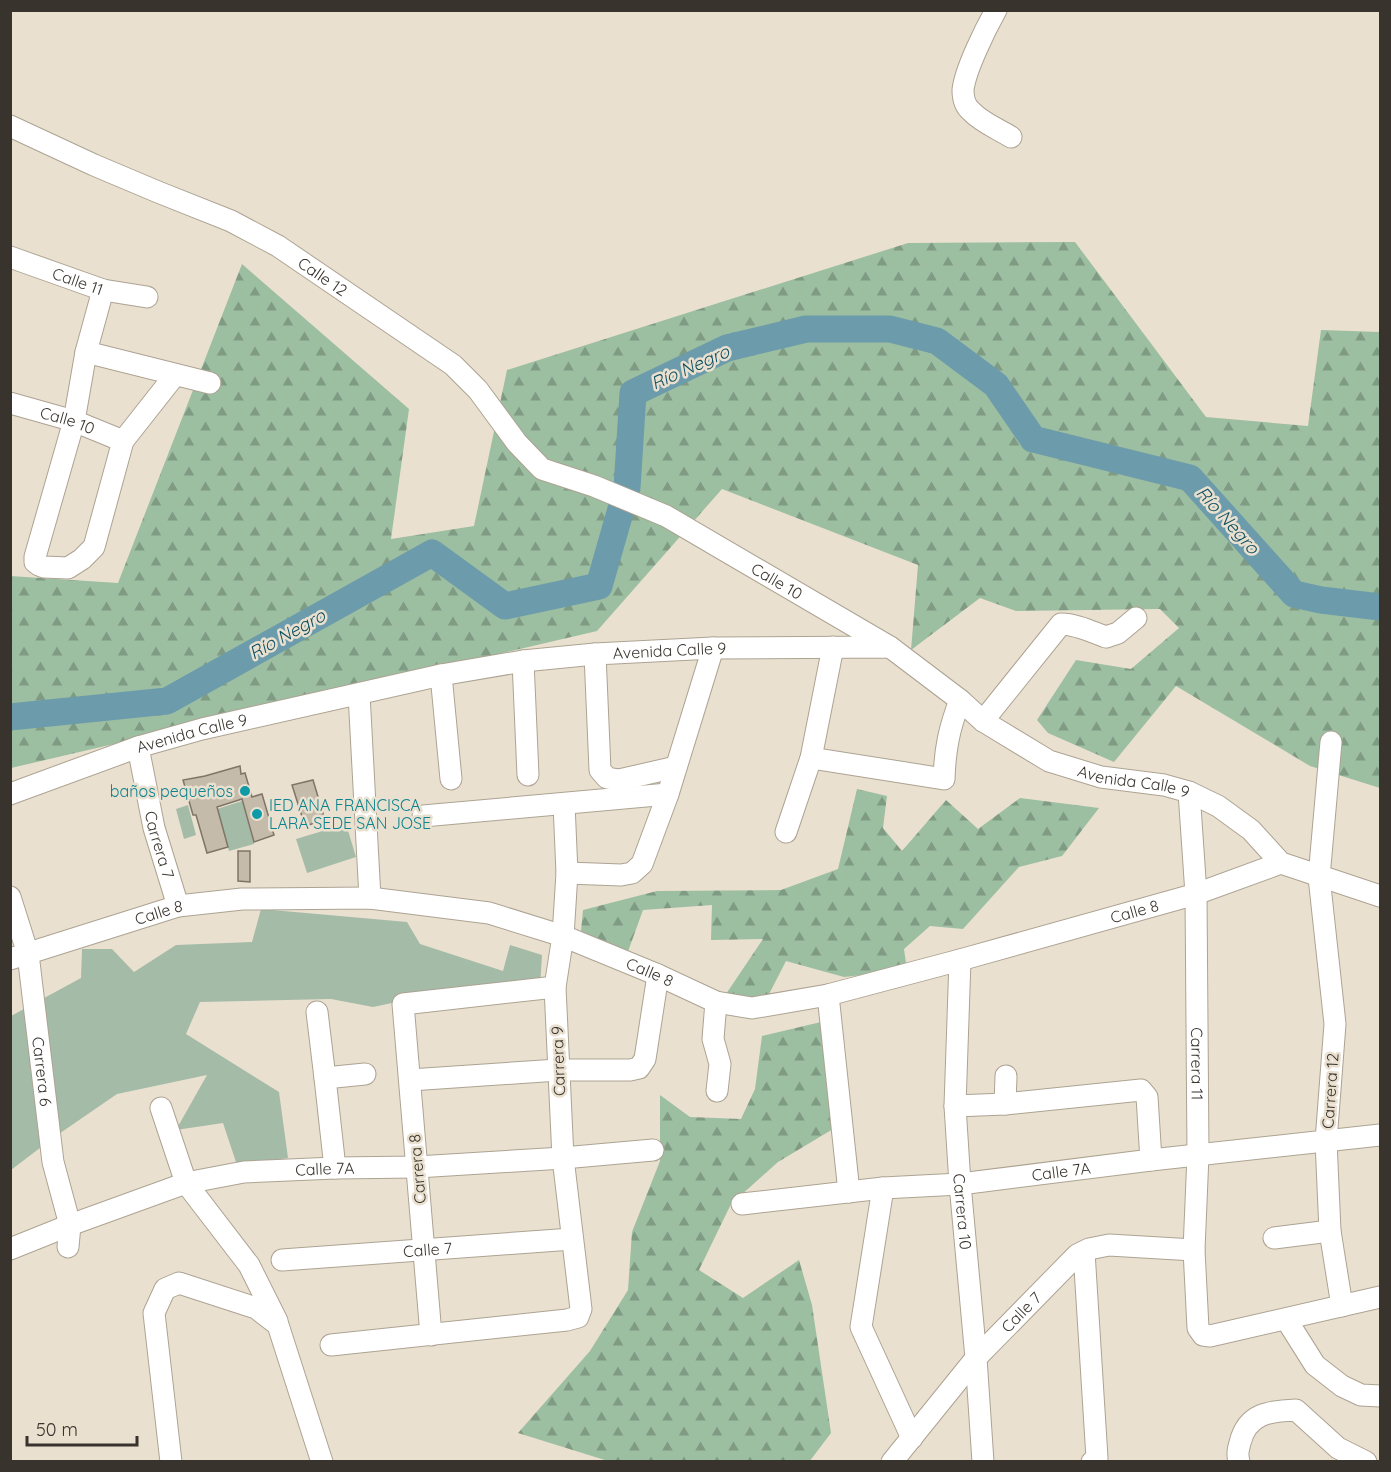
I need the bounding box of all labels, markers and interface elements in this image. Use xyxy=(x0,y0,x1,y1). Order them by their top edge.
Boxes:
street label: Calle 12 xyxy=(294,253,351,300)
street label: Calle 11 xyxy=(50,263,106,299)
water label: Río Negro xyxy=(647,339,734,394)
street label: Calle 10 xyxy=(38,402,98,438)
water label: Río Negro xyxy=(1192,481,1265,560)
street label: Calle 10 xyxy=(748,558,806,604)
water label: Río Negro xyxy=(245,603,330,664)
street label: Avenida Calle 9 xyxy=(612,638,726,663)
street label: Avenida Calle 9 xyxy=(134,709,249,757)
street label: Avenida Calle 9 xyxy=(1075,760,1192,802)
place label: baños pequeños xyxy=(110,781,233,801)
marker: baños pequeños xyxy=(238,784,252,798)
place label: IED ANA FRANCISCA LARA SEDE SAN JOSE xyxy=(269,795,431,833)
marker: IED ANA FRANCISCA LARA SEDE SAN JOSE xyxy=(250,807,264,821)
street label: Carrera 7 xyxy=(141,809,179,881)
street label: Calle 8 xyxy=(1108,895,1161,927)
street label: Calle 8 xyxy=(132,896,184,929)
street label: Calle 8 xyxy=(623,953,677,991)
street label: Carrera 9 xyxy=(547,1026,569,1096)
street label: Carrera 11 xyxy=(1187,1027,1208,1100)
street label: Carrera 6 xyxy=(28,1036,56,1108)
street label: Carrera 12 xyxy=(1317,1052,1343,1130)
street label: Carrera 8 xyxy=(404,1133,430,1205)
street label: Calle 7A xyxy=(295,1158,355,1180)
street label: Calle 7A xyxy=(1030,1158,1092,1185)
street label: Carrera 10 xyxy=(949,1173,976,1251)
street label: Calle 7 xyxy=(402,1238,453,1261)
street label: Calle 7 xyxy=(997,1288,1045,1337)
scale bar xyxy=(27,1409,136,1447)
text: 50 m xyxy=(36,1418,78,1441)

